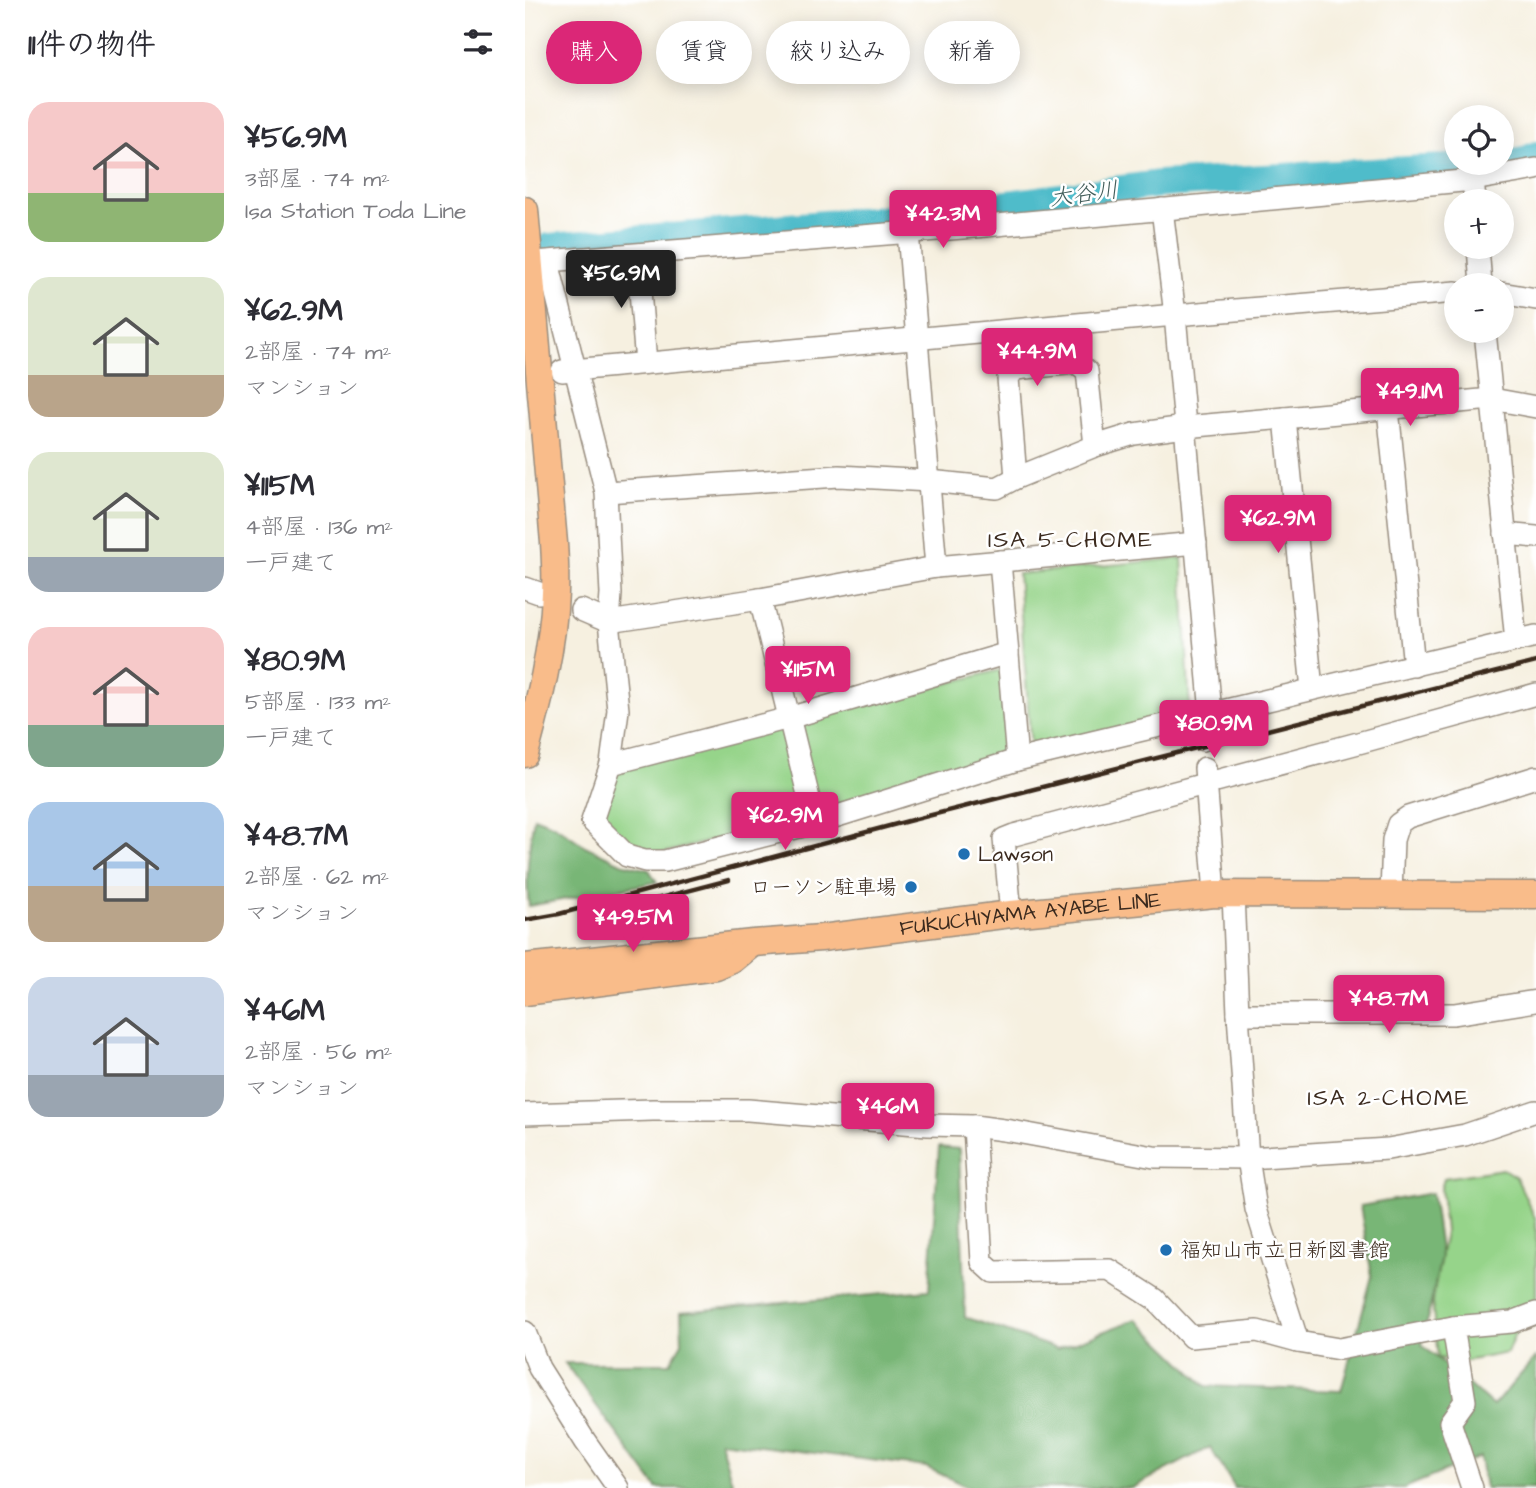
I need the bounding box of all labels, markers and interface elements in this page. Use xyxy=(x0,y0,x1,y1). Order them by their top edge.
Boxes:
chip: 購入 xyxy=(546,21,642,84)
chip: 賃貸 xyxy=(656,21,752,84)
chip: 絞り込み xyxy=(766,21,910,84)
chip: 新着 xyxy=(924,21,1020,84)
icon: filters xyxy=(459,23,497,61)
text: 11件の物件 xyxy=(28,24,156,66)
map controls xyxy=(1444,105,1514,343)
button: locate xyxy=(1444,105,1514,175)
text: ¥56.9M xyxy=(245,117,347,159)
icon: home xyxy=(84,130,168,214)
text: 3部屋 · 74 m² xyxy=(245,163,390,195)
water label: 大谷川 xyxy=(1048,174,1120,214)
button: + xyxy=(1444,189,1514,259)
pin: ¥42.3M xyxy=(886,190,1000,250)
text: Isa Station Toda Line xyxy=(245,195,466,227)
text: ¥42.3M xyxy=(905,197,981,229)
pin: ¥56.9M xyxy=(564,250,678,310)
text: ¥56.9M xyxy=(582,257,660,289)
button: − xyxy=(1444,273,1514,343)
text: ¥62.9M xyxy=(245,290,343,332)
icon: home xyxy=(84,305,168,389)
pin: ¥44.9M xyxy=(980,328,1094,388)
text: ¥44.9M xyxy=(998,335,1076,367)
text: 2部屋 · 74 m² xyxy=(245,336,391,368)
pin: ¥49.1M xyxy=(1353,368,1467,428)
text: マンション xyxy=(245,372,359,404)
text: ¥49.1M xyxy=(1377,375,1443,407)
text: ¥115M xyxy=(245,465,315,507)
icon: home xyxy=(84,480,168,564)
pin: ¥62.9M xyxy=(1221,496,1335,555)
text: ¥62.9M xyxy=(1240,502,1316,534)
text: 4部屋 · 136 m² xyxy=(245,511,393,543)
district label: ISA 5-CHOME xyxy=(988,524,1154,556)
text: 一戸建て xyxy=(245,547,337,579)
text: ¥80.9M xyxy=(245,640,346,682)
pin: ¥115M xyxy=(759,646,857,706)
text: ¥115M xyxy=(781,653,835,685)
icon: home xyxy=(84,655,168,739)
text: 5部屋 · 133 m² xyxy=(245,686,391,718)
pin: ¥80.9M xyxy=(1157,700,1271,760)
text: ¥80.9M xyxy=(1175,707,1253,739)
text: 一戸建て xyxy=(245,722,337,754)
pin: ¥62.9M xyxy=(728,792,842,852)
text: ¥62.9M xyxy=(747,799,823,831)
text: ¥48.7M xyxy=(245,815,348,857)
icon: home xyxy=(84,830,168,914)
place label: Lawson xyxy=(978,840,1053,869)
marker: Lawson xyxy=(956,846,972,862)
text: 2部屋 · 62 m² xyxy=(245,861,389,893)
place label: ローソン駐車場 xyxy=(750,873,897,902)
marker: ローソン駐車場 xyxy=(903,879,919,895)
street label: FUKUCHIYAMA AYABE LINE xyxy=(898,885,1163,942)
pin: ¥49.5M xyxy=(576,894,690,954)
text: マンション xyxy=(245,897,359,929)
text: ¥49.5M xyxy=(593,901,673,933)
pin: ¥48.7M xyxy=(1332,976,1446,1035)
text: ¥48.7M xyxy=(1349,982,1429,1014)
text: ¥46M xyxy=(245,990,325,1032)
icon: home xyxy=(84,1005,168,1089)
text: 2部屋 · 56 m² xyxy=(245,1036,392,1068)
text: マンション xyxy=(245,1072,359,1104)
district label: ISA 2-CHOME xyxy=(1308,1082,1470,1114)
pin: ¥46M xyxy=(847,1084,929,1143)
text: ¥46M xyxy=(857,1090,919,1122)
place label: 福知山市立日新図書館 xyxy=(1180,1236,1390,1265)
marker: 福知山市立日新図書館 xyxy=(1158,1242,1174,1258)

